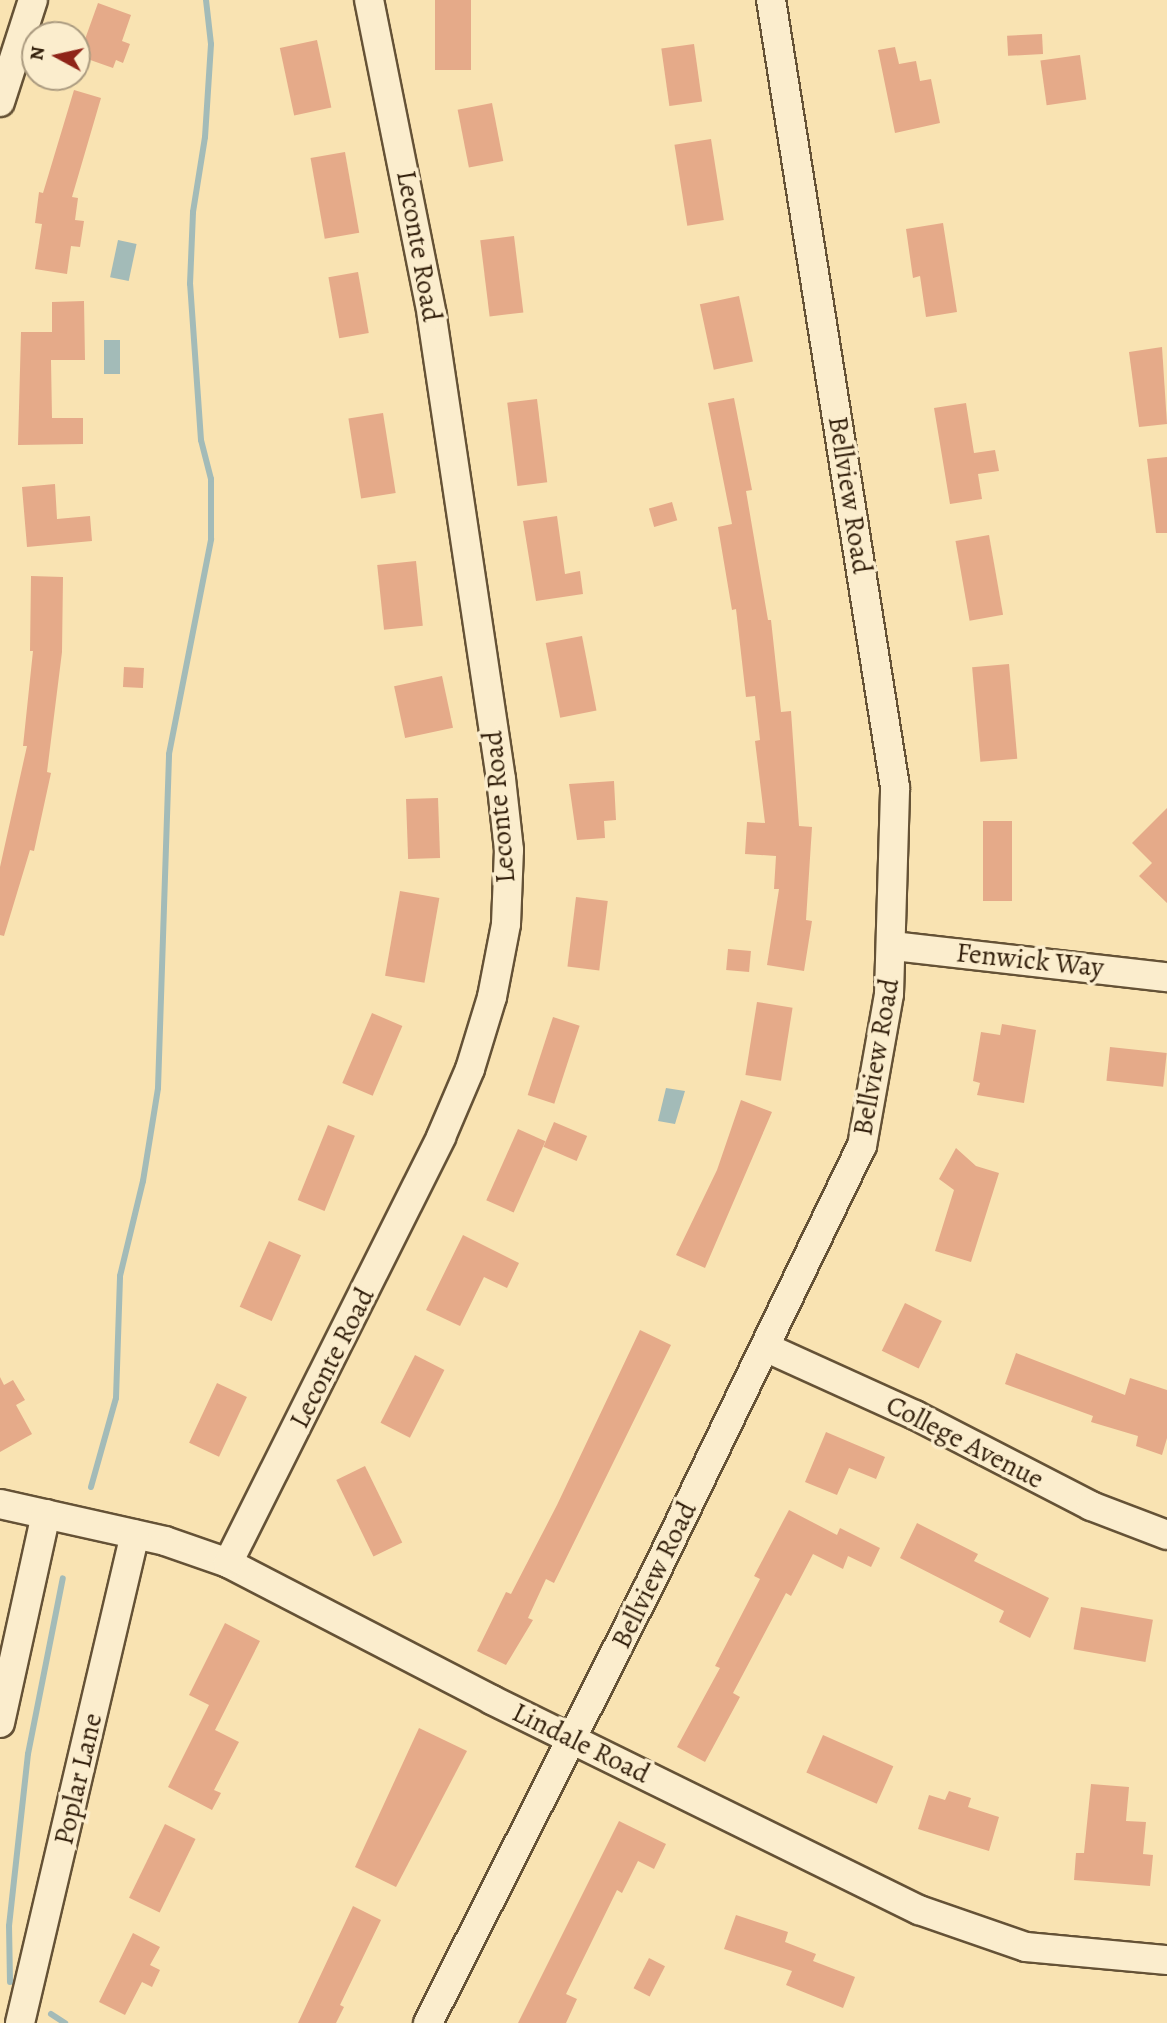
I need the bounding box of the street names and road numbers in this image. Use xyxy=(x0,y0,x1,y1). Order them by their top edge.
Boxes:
street label: Leconte Road xyxy=(389,168,449,324)
street label: Bellview Road xyxy=(821,414,879,576)
street label: Leconte Road xyxy=(476,729,522,885)
street label: Fenwick Way xyxy=(955,936,1105,984)
street label: Bellview Road xyxy=(846,976,906,1138)
street label: Leconte Road xyxy=(282,1282,382,1434)
street label: College Avenue xyxy=(881,1388,1049,1496)
street label: Bellview Road xyxy=(604,1496,704,1654)
street label: Lindale Road xyxy=(507,1695,655,1791)
street label: Poplar Lane xyxy=(47,1710,109,1848)

